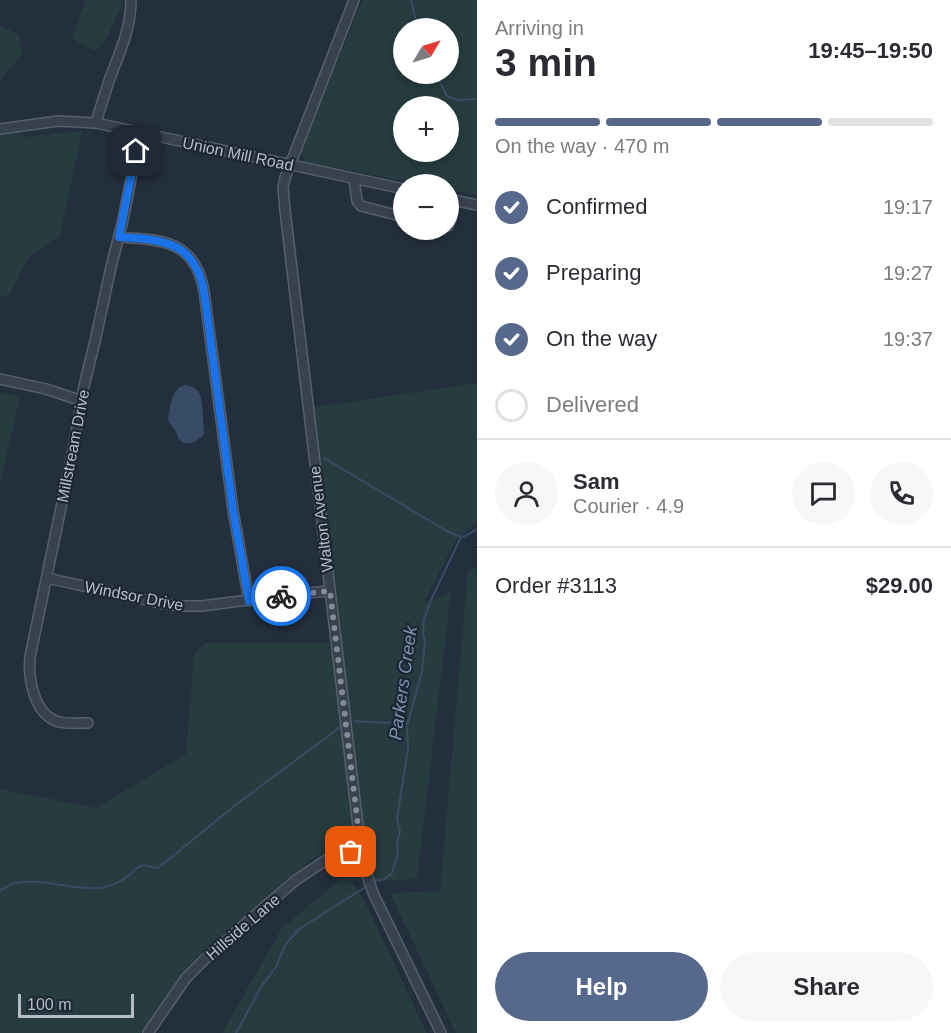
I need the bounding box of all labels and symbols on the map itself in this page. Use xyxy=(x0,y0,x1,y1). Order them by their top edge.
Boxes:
north arrow xyxy=(393,18,459,84)
pin xyxy=(110,125,161,176)
street label: Union Mill Road xyxy=(181,134,295,174)
street label: Millstream Drive xyxy=(54,388,92,504)
street label: Walton Avenue xyxy=(306,465,336,573)
courier xyxy=(251,566,311,626)
street label: Windsor Drive xyxy=(83,578,185,614)
water label: Parkers Creek xyxy=(385,624,421,741)
pin xyxy=(325,826,376,877)
street label: Hillside Lane xyxy=(203,890,283,963)
scale bar xyxy=(18,991,134,1018)

